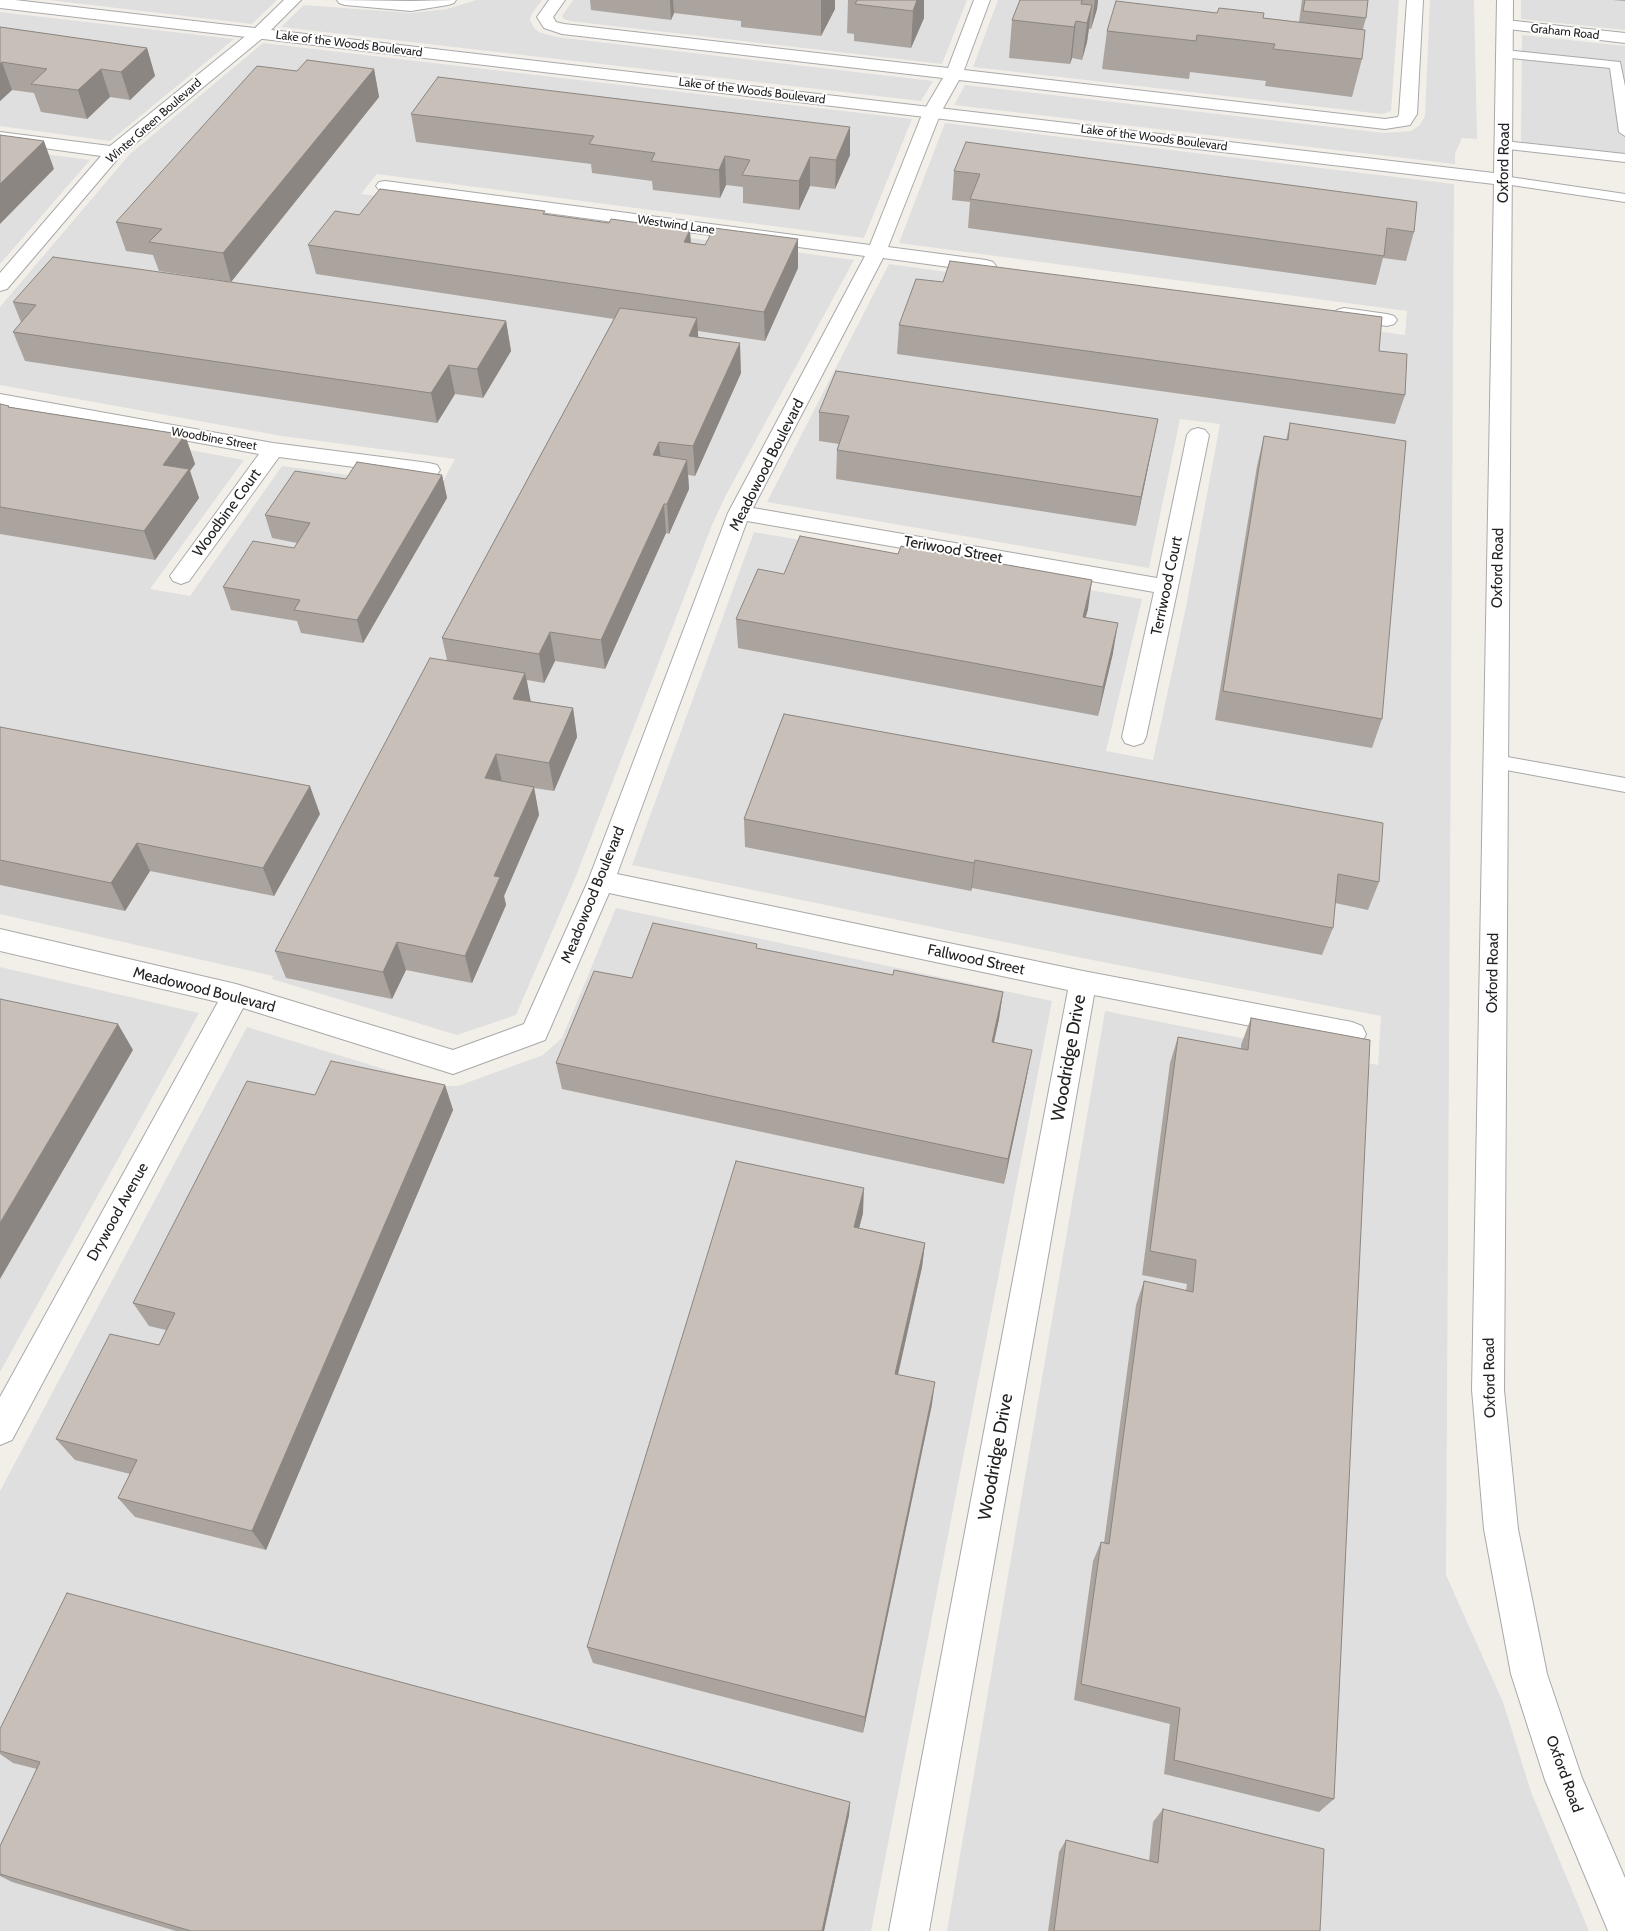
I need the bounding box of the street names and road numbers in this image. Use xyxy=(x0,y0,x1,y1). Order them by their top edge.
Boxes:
street label: Graham Road xyxy=(1530,21,1600,43)
street label: Lake of the Woods Boulevard xyxy=(275,28,423,60)
street label: Lake of the Woods Boulevard xyxy=(678,75,826,107)
street label: Winter Green Boulevard xyxy=(104,76,204,166)
street label: Lake of the Woods Boulevard xyxy=(1080,122,1228,154)
street label: Oxford Road xyxy=(1494,123,1514,203)
street label: Westwind Lane xyxy=(636,212,716,238)
street label: Meadowood Boulevard xyxy=(726,396,808,534)
street label: Woodbine Street xyxy=(170,424,258,454)
street label: Woodbine Court xyxy=(189,466,265,560)
street label: Oxford Road xyxy=(1488,528,1508,608)
street label: Teriwood Street xyxy=(902,532,1004,568)
street label: Terriwood Court xyxy=(1148,535,1186,637)
street label: Meadowood Boulevard xyxy=(557,824,629,966)
street label: Oxford Road xyxy=(1483,933,1503,1013)
street label: Fallwood Street xyxy=(926,941,1026,979)
street label: Meadowood Boulevard xyxy=(131,964,277,1016)
street label: Woodridge Drive xyxy=(1047,993,1091,1123)
street label: Drywood Avenue xyxy=(84,1160,152,1264)
street label: Oxford Road xyxy=(1480,1338,1500,1418)
street label: Woodridge Drive xyxy=(974,1392,1018,1522)
street label: Oxford Road xyxy=(1542,1733,1586,1815)

